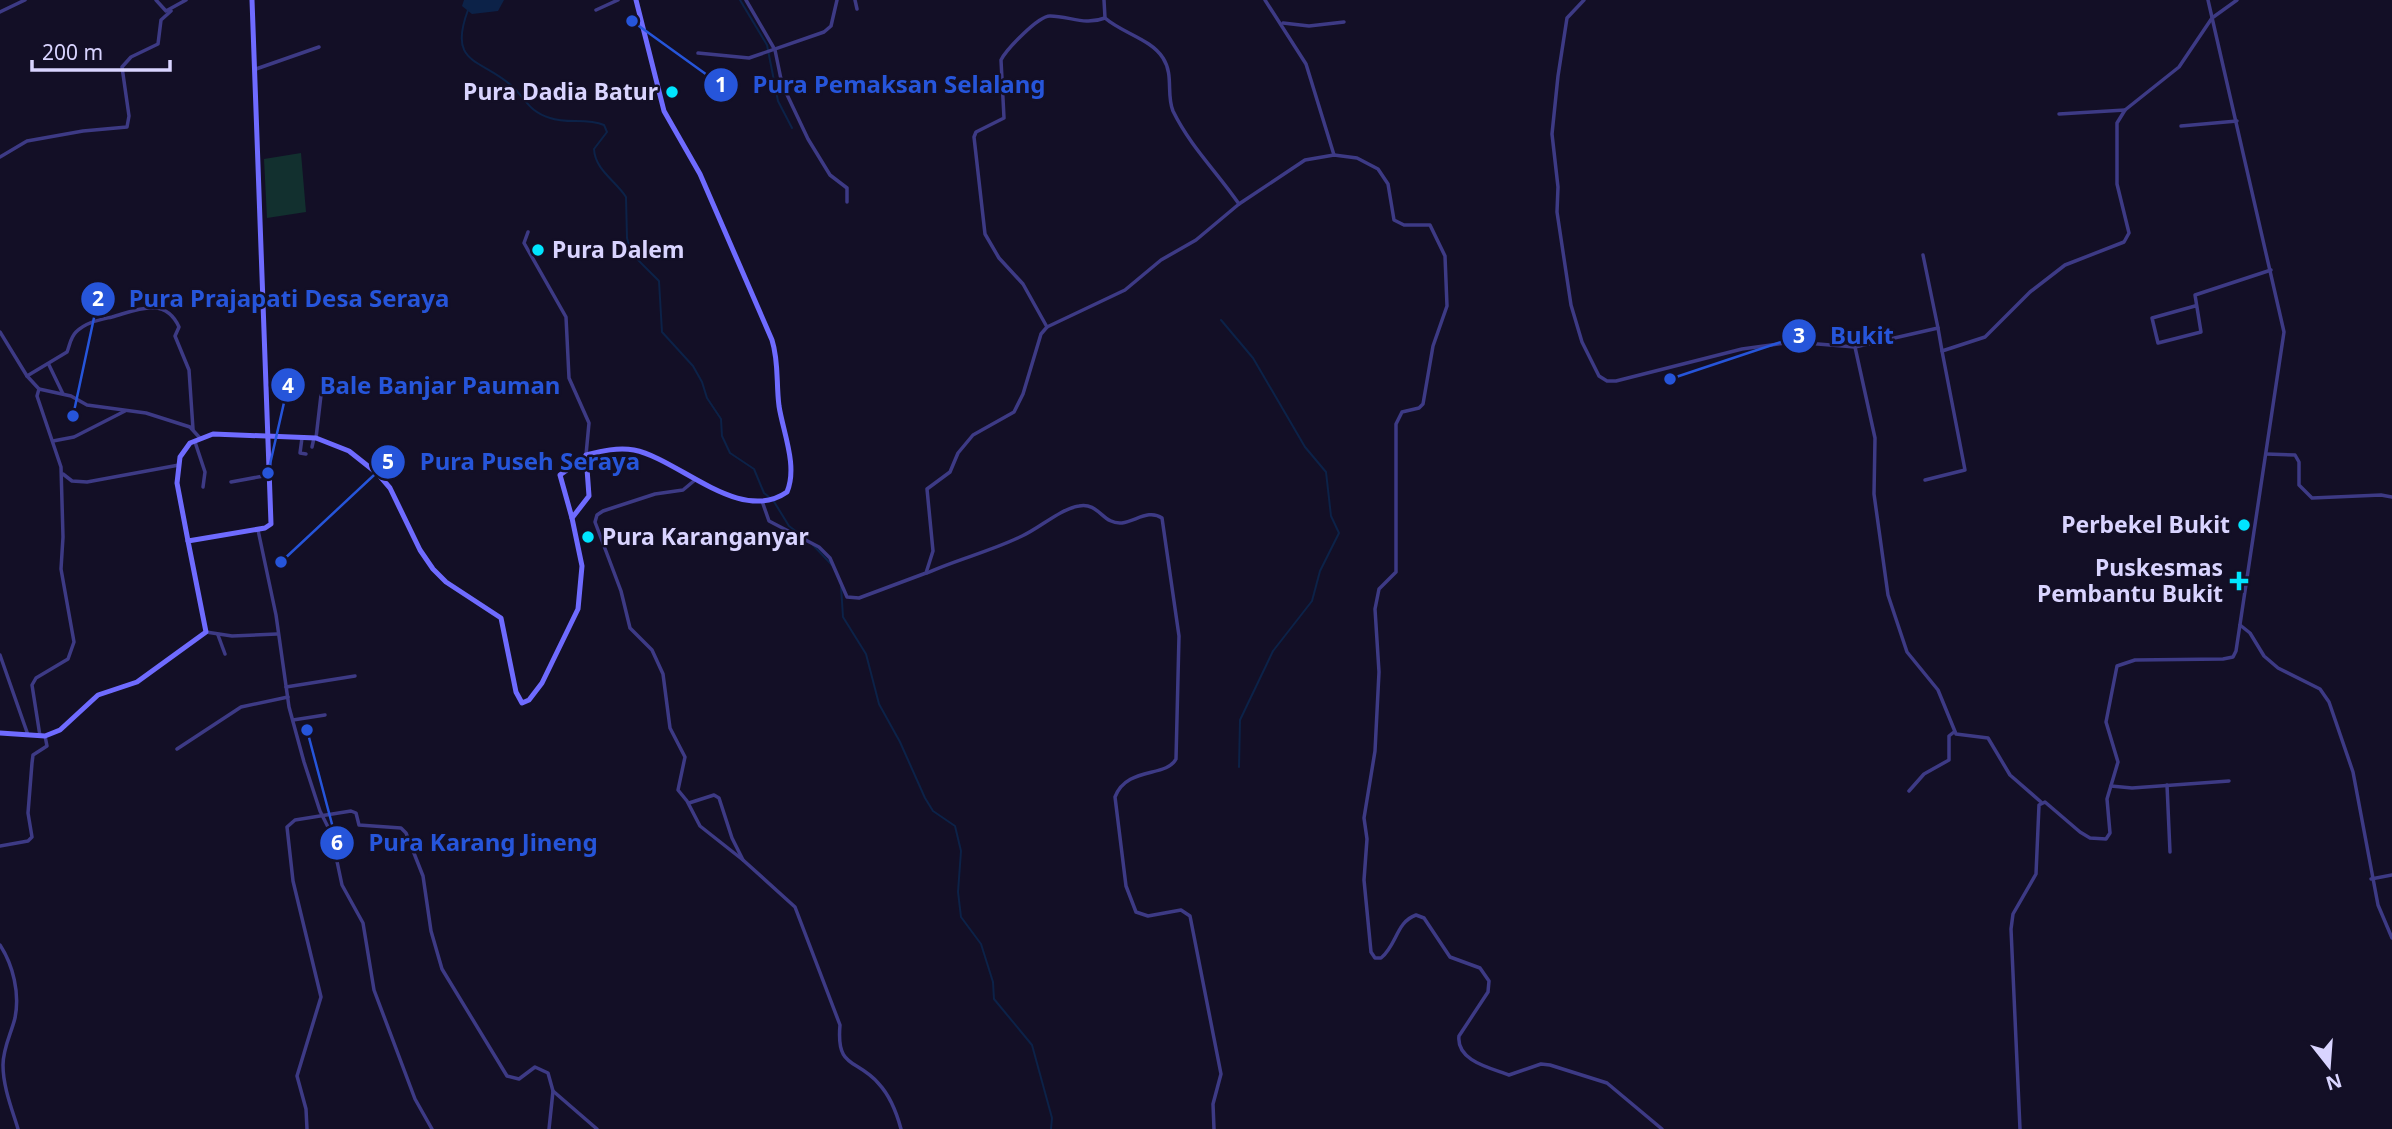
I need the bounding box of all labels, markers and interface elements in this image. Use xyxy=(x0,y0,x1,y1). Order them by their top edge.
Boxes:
scale bar xyxy=(32,28,170,72)
text: 200 m xyxy=(42,38,103,66)
callout: Pura Pemaksan Selalang xyxy=(704,62,1060,107)
text: Pura Pemaksan Selalang xyxy=(753,67,1045,100)
text: 1 xyxy=(715,70,727,98)
place label: Pura Dadia Batur xyxy=(463,75,658,107)
marker: Pura Dadia Batur xyxy=(664,84,680,100)
place label: Pura Dalem xyxy=(552,233,684,265)
marker: Pura Dalem xyxy=(530,242,546,258)
callout: Pura Prajapati Desa Seraya xyxy=(80,276,464,321)
text: Pura Prajapati Desa Seraya xyxy=(129,281,449,314)
text: 2 xyxy=(92,284,104,312)
callout: Bukit xyxy=(1781,313,1908,358)
text: Bukit xyxy=(1830,318,1894,351)
text: 3 xyxy=(1793,321,1805,349)
callout: Bale Banjar Pauman xyxy=(270,363,574,408)
text: Bale Banjar Pauman xyxy=(320,368,560,401)
text: 4 xyxy=(282,371,294,399)
callout: Pura Puseh Seraya xyxy=(371,439,654,484)
text: Pura Puseh Seraya xyxy=(420,444,640,477)
text: 5 xyxy=(382,447,394,475)
place label: Perbekel Bukit xyxy=(2061,508,2230,540)
marker: Perbekel Bukit xyxy=(2236,517,2252,533)
place label: Pura Karanganyar xyxy=(602,520,809,552)
marker: Pura Karanganyar xyxy=(580,529,596,545)
place label: Puskesmas Pembantu Bukit xyxy=(2037,551,2223,609)
marker: Puskesmas Pembantu Bukit xyxy=(2229,571,2249,591)
callout: Pura Karang Jineng xyxy=(320,820,612,865)
text: Pura Karang Jineng xyxy=(368,825,598,858)
text: 6 xyxy=(331,828,343,856)
north arrow xyxy=(2294,1031,2364,1101)
text: N xyxy=(2323,1068,2345,1097)

